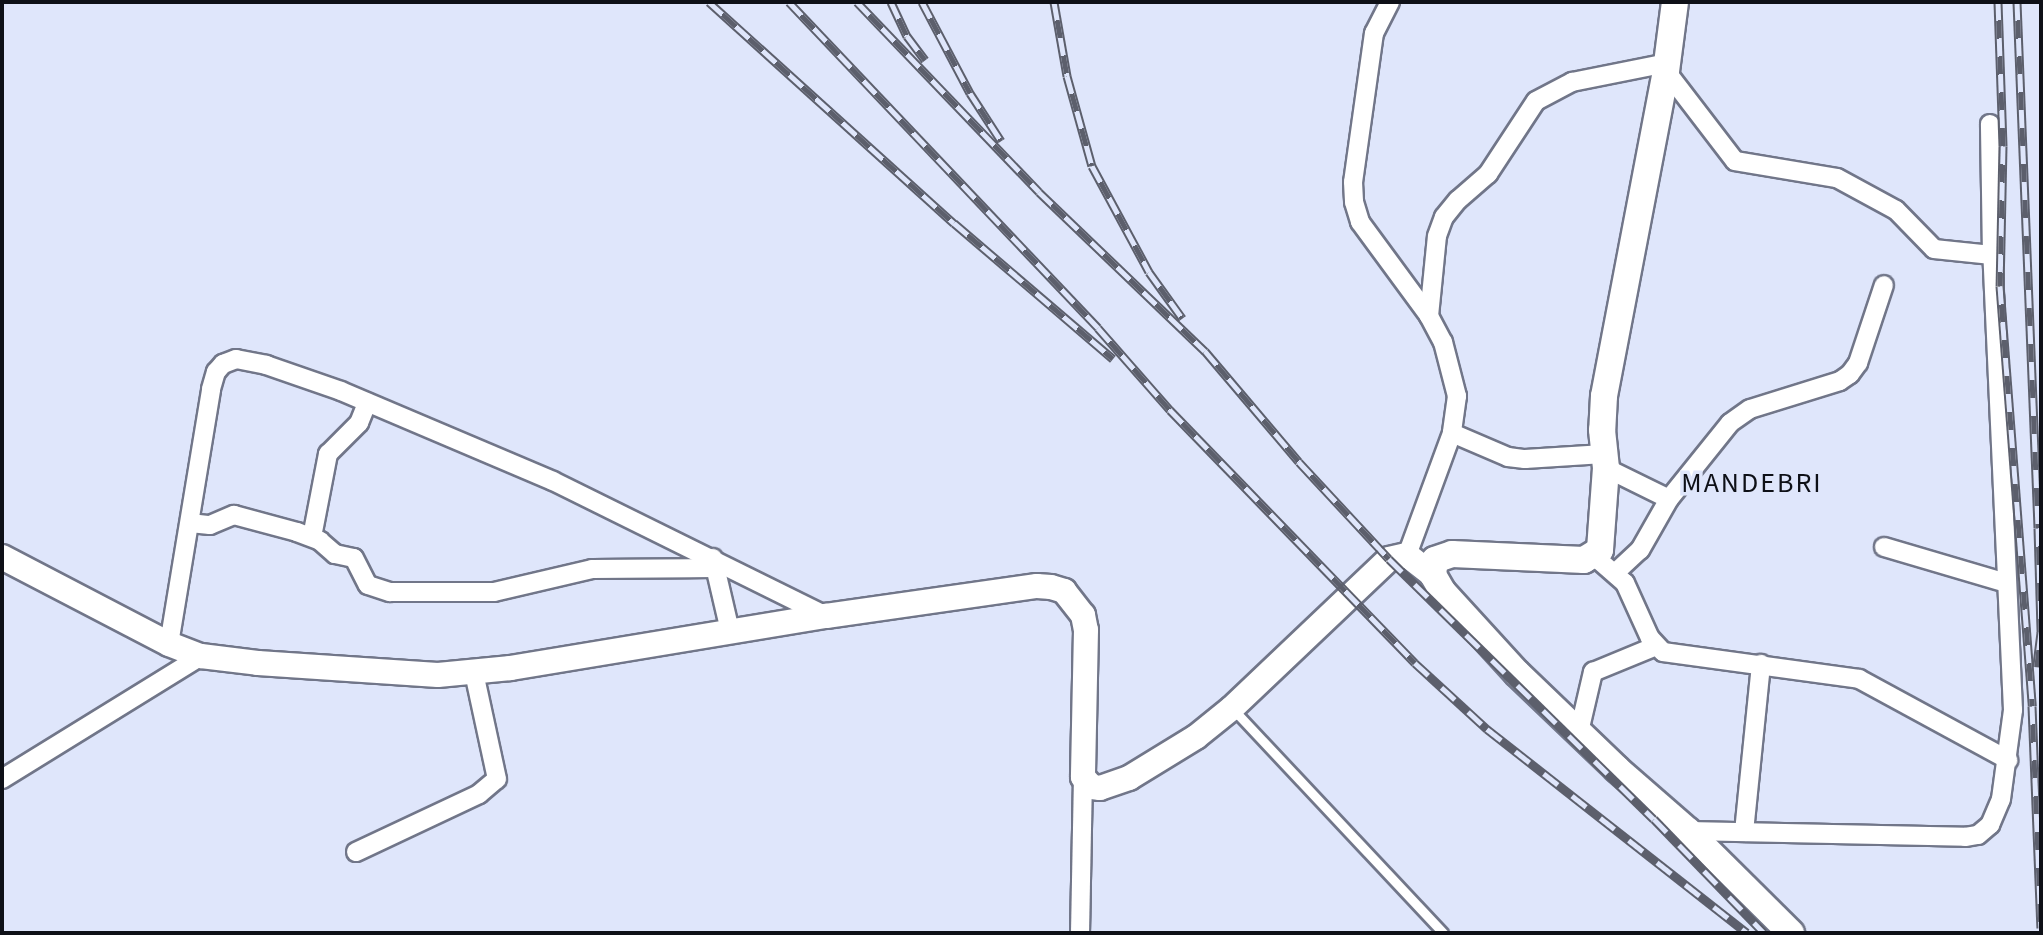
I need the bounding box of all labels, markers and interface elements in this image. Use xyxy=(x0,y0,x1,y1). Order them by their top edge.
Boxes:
district label: MANDEBRI xyxy=(1681,466,1823,500)

